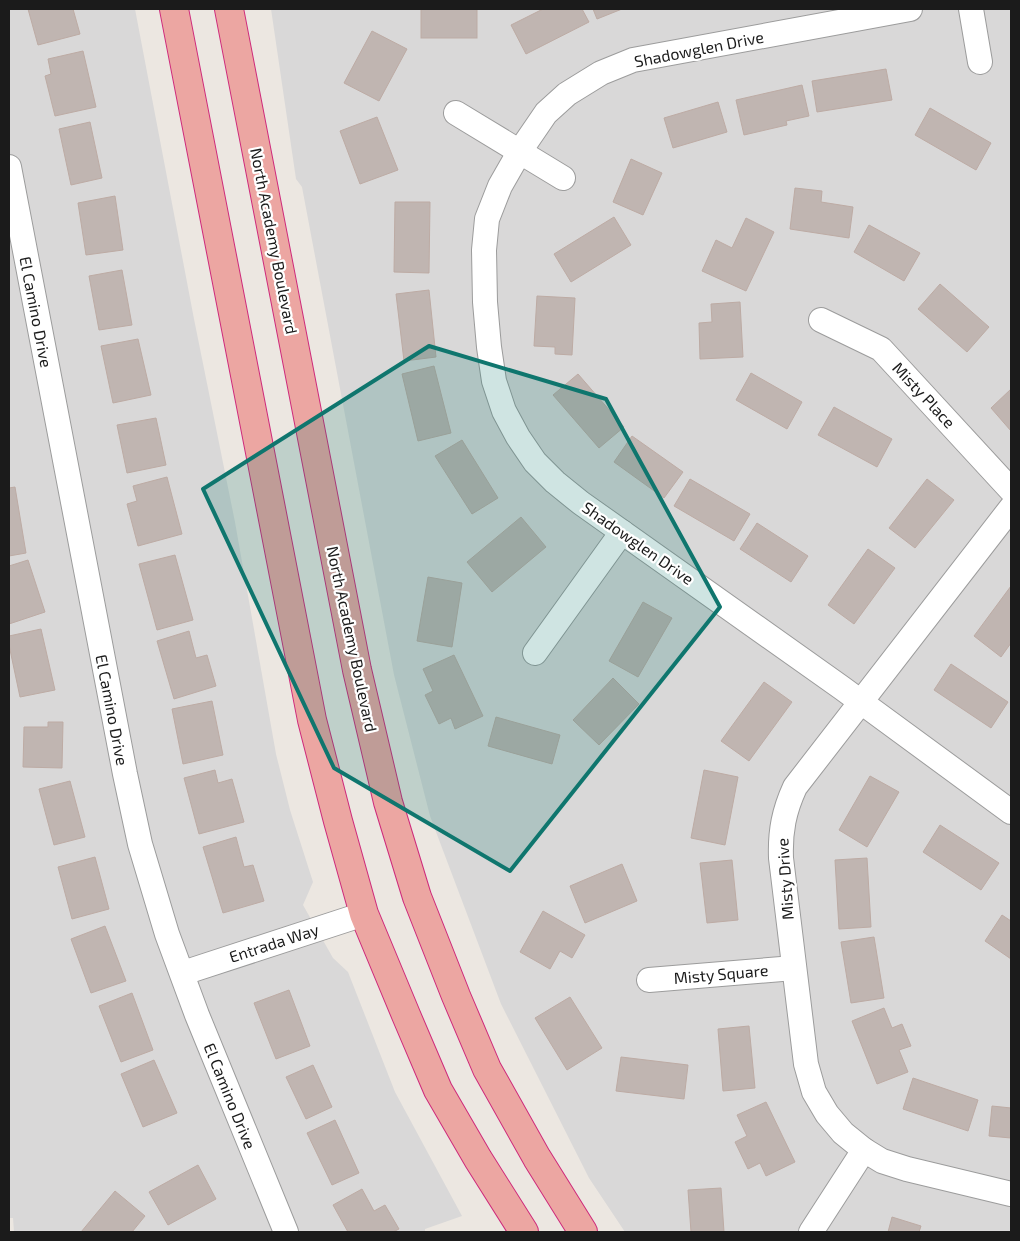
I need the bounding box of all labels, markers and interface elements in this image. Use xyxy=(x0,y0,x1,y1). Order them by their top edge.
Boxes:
street label: Shadowglen Drive xyxy=(633,27,765,70)
street label: North Academy Boulevard xyxy=(247,146,302,336)
street label: El Camino Drive xyxy=(16,255,57,369)
street label: Misty Place xyxy=(889,358,960,432)
street label: Shadowglen Drive xyxy=(579,497,698,588)
street label: North Academy Boulevard xyxy=(324,544,381,734)
street label: El Camino Drive xyxy=(92,653,133,767)
street label: Misty Drive xyxy=(772,838,797,921)
street label: Entrada Way xyxy=(227,919,322,966)
street label: Misty Square xyxy=(673,960,769,987)
street label: El Camino Drive xyxy=(201,1040,260,1152)

